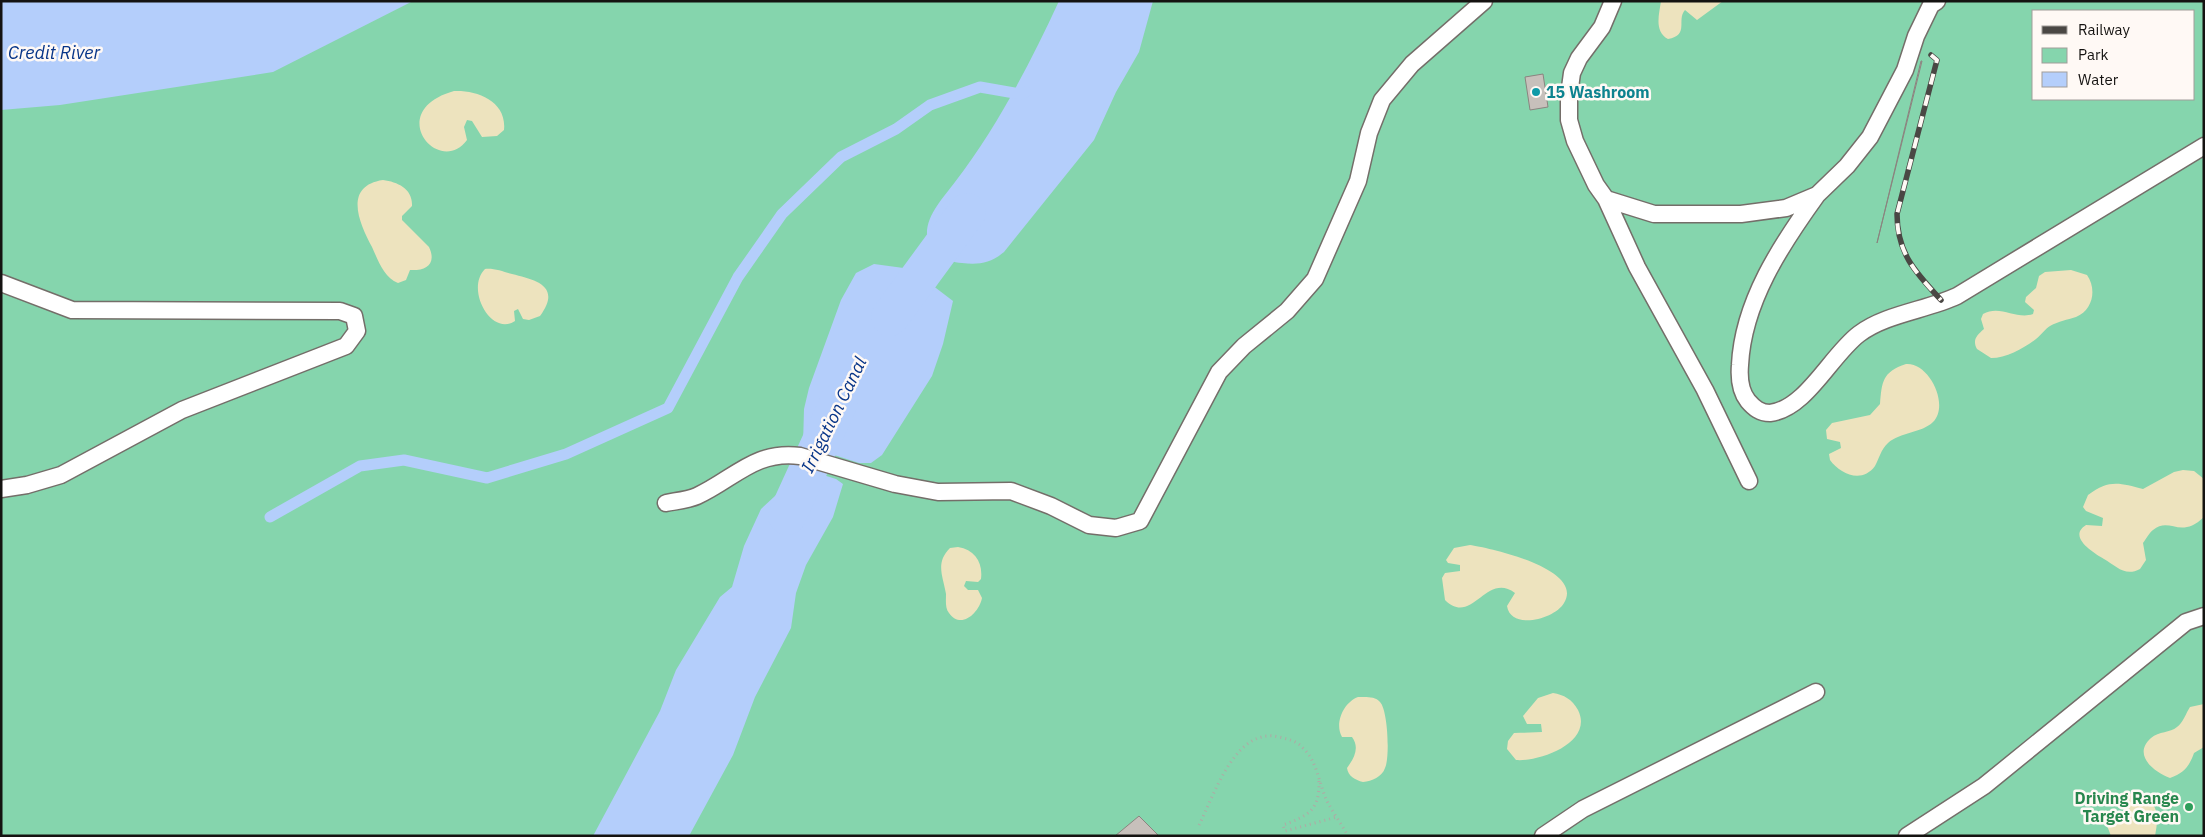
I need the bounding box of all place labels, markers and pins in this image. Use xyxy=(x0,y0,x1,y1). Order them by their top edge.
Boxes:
place label: 15 Washroom xyxy=(1546,82,1650,102)
marker: 15 Washroom xyxy=(1530,86,1542,98)
place label: Driving Range Target Green xyxy=(2074,788,2179,826)
marker: Driving Range Target Green xyxy=(2183,801,2195,813)

